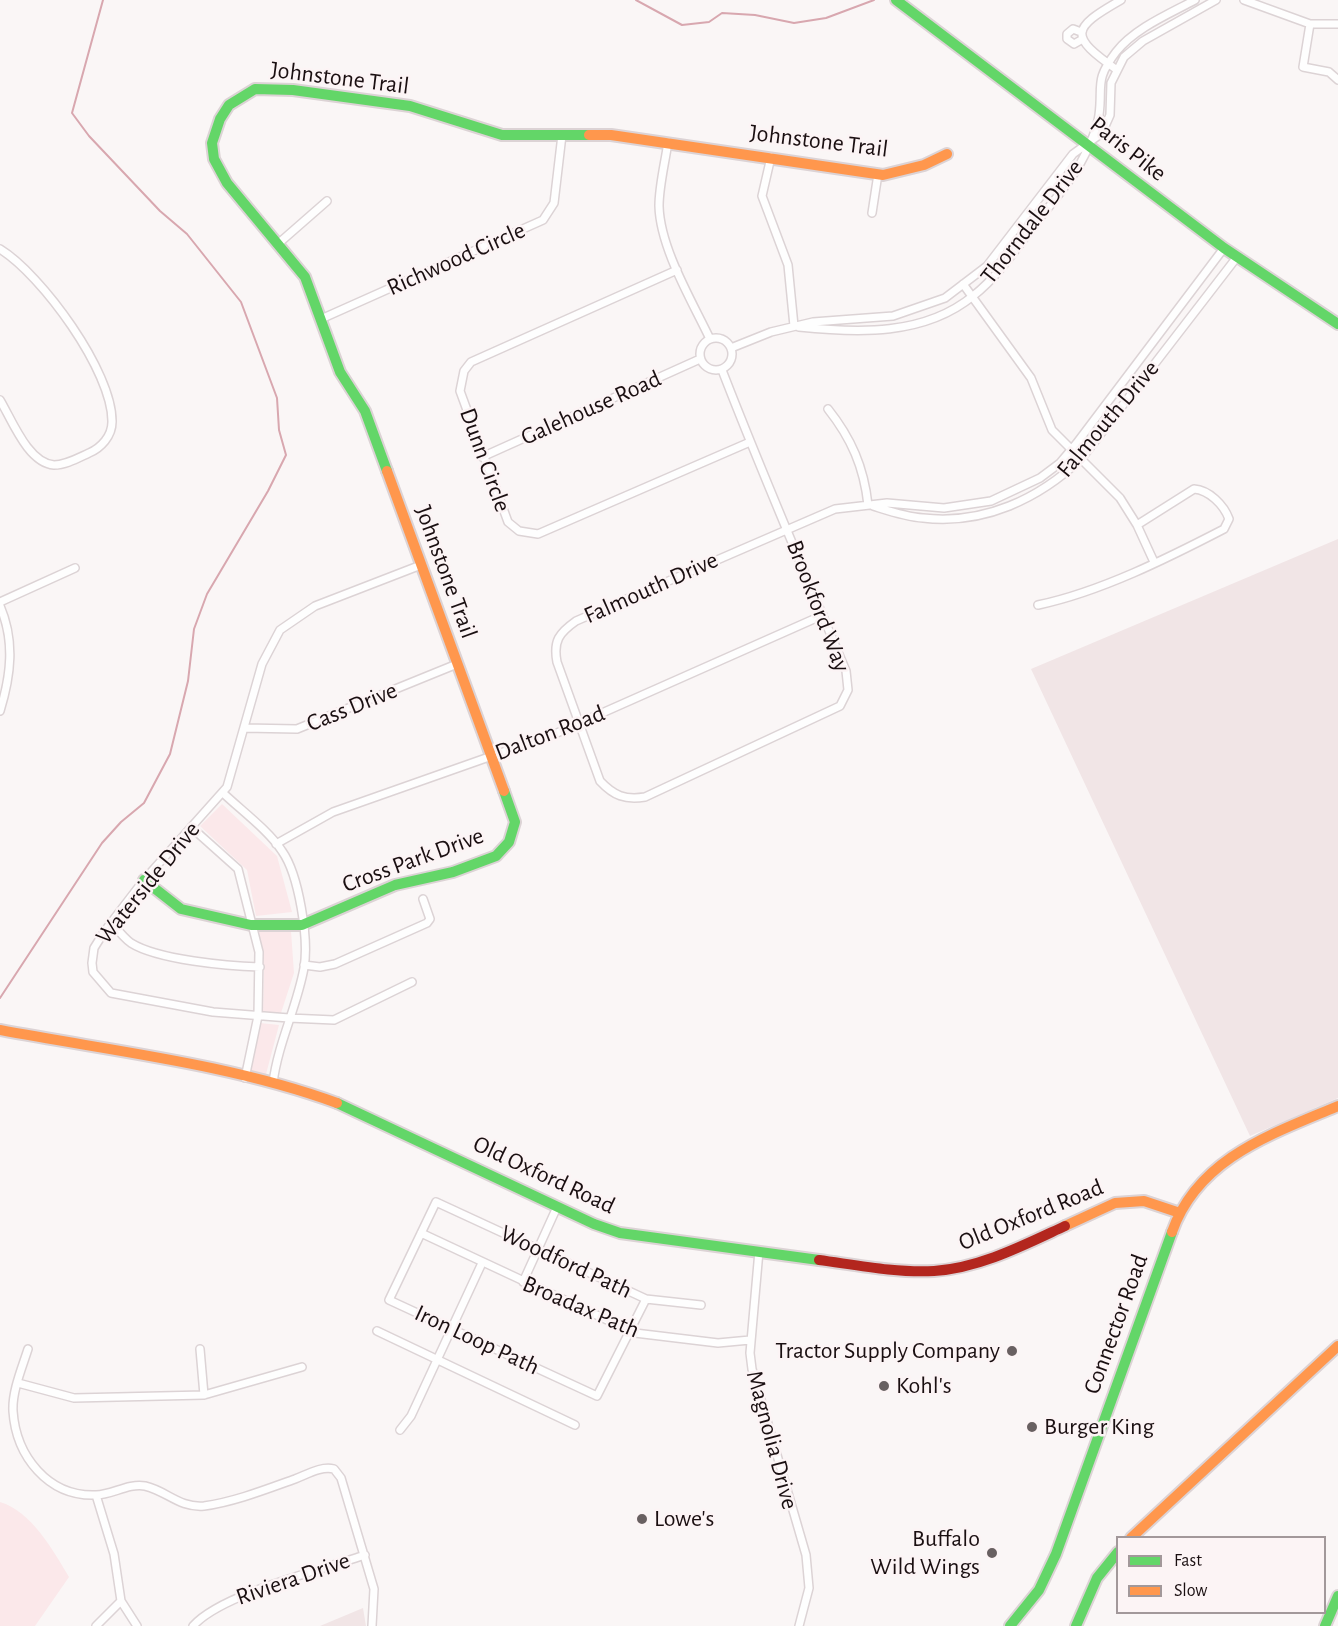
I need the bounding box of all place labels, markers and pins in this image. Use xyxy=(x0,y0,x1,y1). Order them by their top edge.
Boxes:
place label: Tractor Supply Company xyxy=(775,1337,1000,1365)
marker: Tractor Supply Company xyxy=(1005,1344,1019,1358)
place label: Kohl's xyxy=(896,1372,952,1400)
marker: Kohl's xyxy=(877,1379,891,1393)
place label: Burger King xyxy=(1044,1413,1154,1441)
marker: Burger King xyxy=(1025,1420,1039,1434)
place label: Lowe's xyxy=(654,1505,714,1533)
marker: Lowe's xyxy=(635,1512,649,1526)
place label: Buffalo Wild Wings xyxy=(870,1525,980,1581)
marker: Buffalo Wild Wings xyxy=(985,1546,999,1560)

